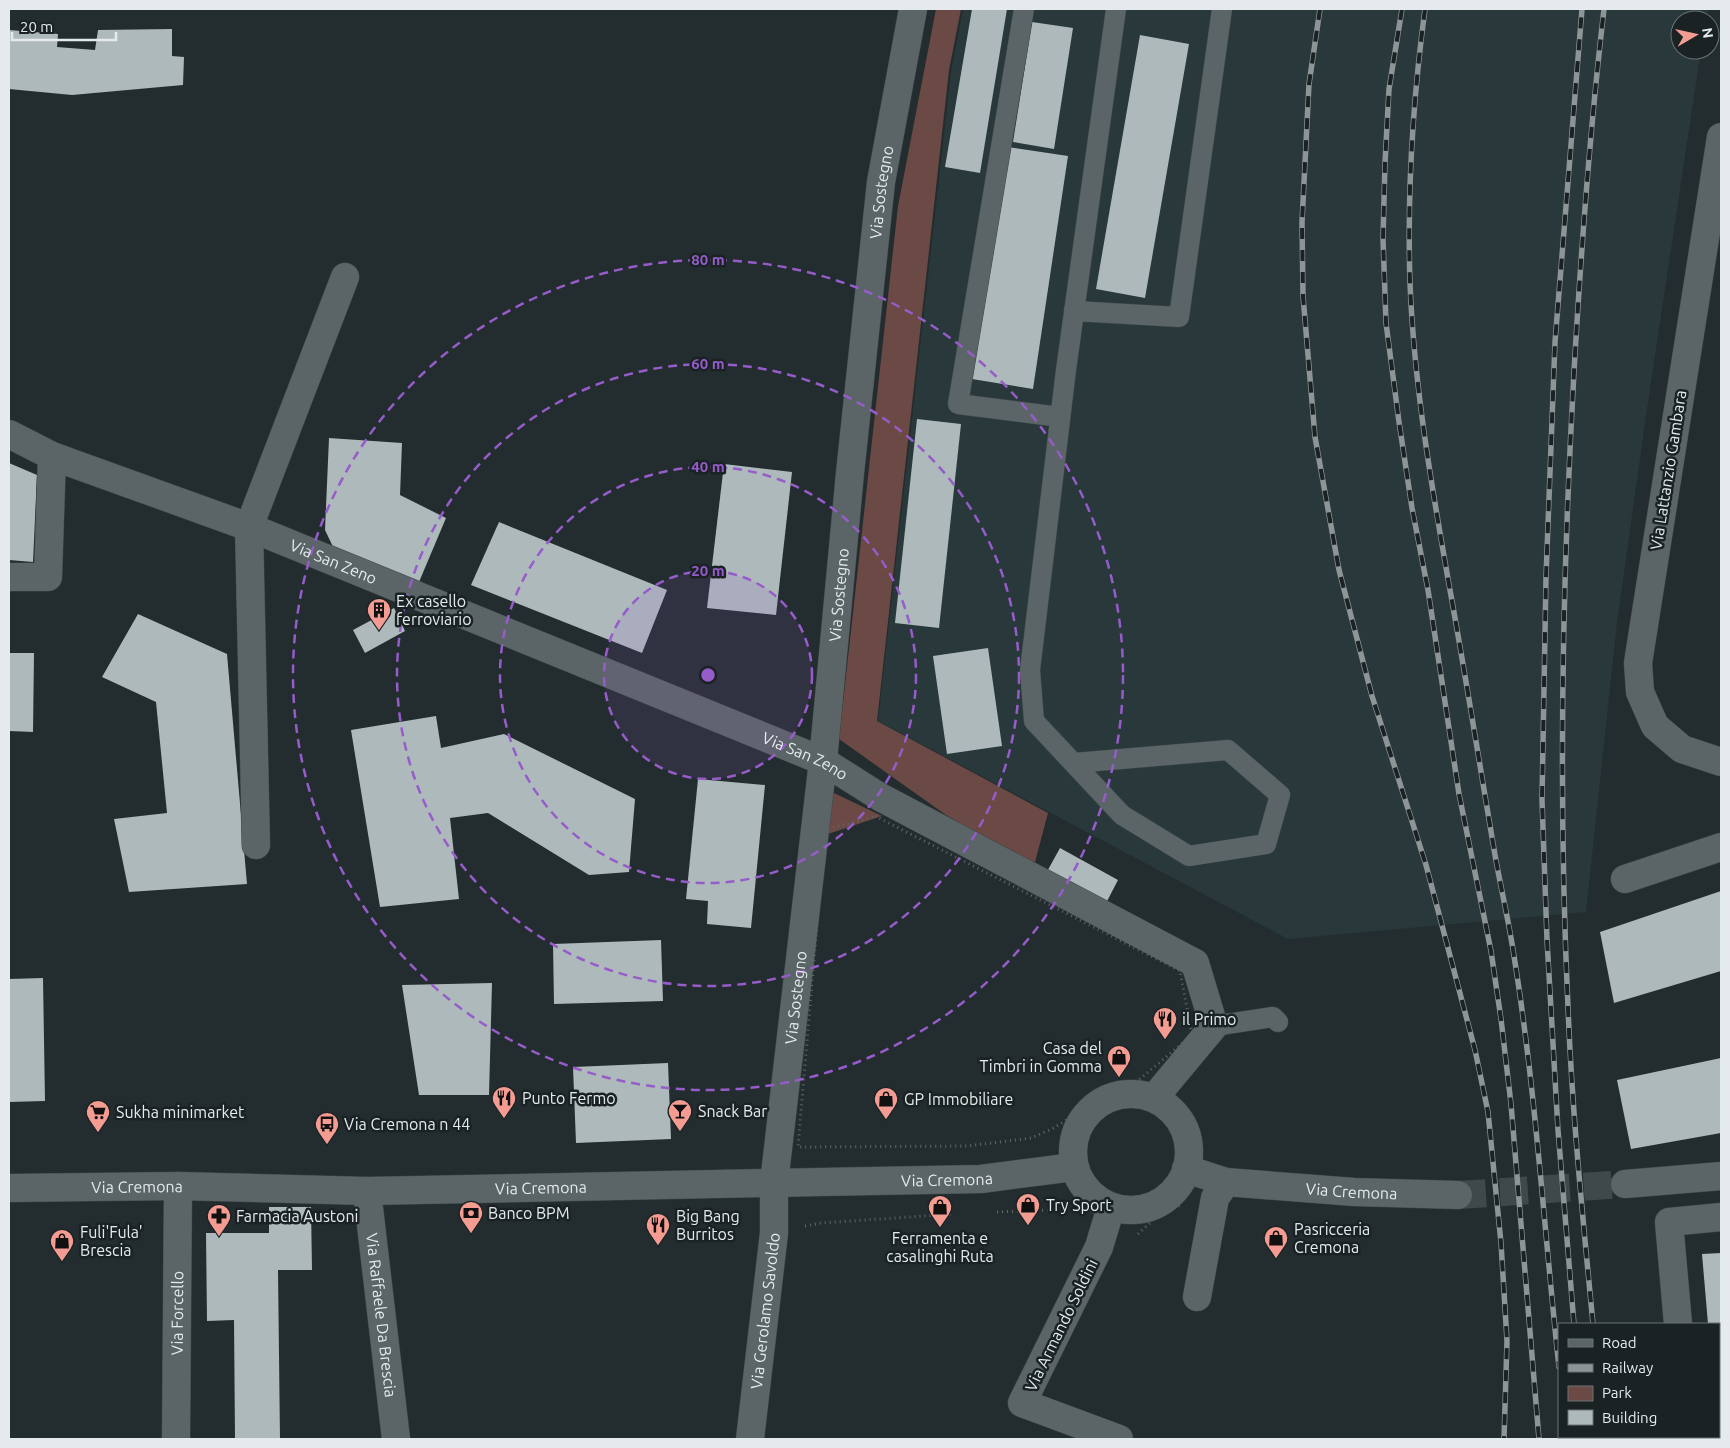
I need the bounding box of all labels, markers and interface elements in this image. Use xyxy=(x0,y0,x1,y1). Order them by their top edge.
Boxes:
scale bar xyxy=(12,10,116,42)
north arrow xyxy=(1670,10,1720,60)
text: 20 m xyxy=(20,18,53,35)
text: N xyxy=(1699,27,1717,39)
street label: Via Sostegno xyxy=(866,144,897,240)
text: 80 m xyxy=(691,251,725,268)
text: 60 m xyxy=(691,355,725,372)
street label: Via Lattanzio Gambara xyxy=(1646,389,1690,551)
text: 40 m xyxy=(691,458,725,475)
street label: Via San Zeno xyxy=(287,536,380,587)
street label: Via Sostegno xyxy=(825,547,852,643)
text: 20 m xyxy=(691,562,725,579)
place label: Ex casello ferroviario xyxy=(396,592,472,628)
building icon: Ex casello ferroviario xyxy=(366,597,392,631)
centre of rings xyxy=(699,666,717,684)
street label: Via San Zeno xyxy=(760,728,851,783)
street label: Via Sostegno xyxy=(781,950,810,1045)
restaurant icon: il Primo xyxy=(1152,1006,1178,1040)
place label: il Primo xyxy=(1182,1010,1236,1028)
place label: Casa del Timbri in Gomma xyxy=(980,1039,1102,1075)
shop icon: Casa del Timbri in Gomma xyxy=(1106,1044,1132,1078)
restaurant icon: Punto Fermo xyxy=(491,1085,517,1119)
shop icon: GP Immobiliare xyxy=(873,1086,899,1120)
place label: Punto Fermo xyxy=(522,1089,616,1107)
place label: GP Immobiliare xyxy=(904,1090,1013,1108)
bar icon: Snack Bar xyxy=(667,1098,693,1132)
supermarket icon: Sukha minimarket xyxy=(85,1099,111,1133)
place label: Snack Bar xyxy=(698,1102,767,1120)
place label: Sukha minimarket xyxy=(116,1103,245,1121)
bus stop icon: Via Cremona n 44 xyxy=(314,1111,340,1145)
place label: Via Cremona n 44 xyxy=(344,1115,470,1133)
street label: Via Cremona xyxy=(901,1169,994,1189)
street label: Via Cremona xyxy=(91,1177,183,1196)
street label: Via Cremona xyxy=(495,1178,587,1197)
street label: Via Cremona xyxy=(1305,1179,1398,1202)
shop icon: Try Sport xyxy=(1015,1192,1041,1226)
shop icon: Ferramenta e casalinghi Ruta xyxy=(927,1194,953,1228)
place label: Try Sport xyxy=(1046,1196,1112,1214)
bank icon: Banco BPM xyxy=(458,1200,484,1234)
pharmacy icon: Farmacia Austoni xyxy=(206,1203,232,1237)
place label: Banco BPM xyxy=(488,1204,570,1222)
place label: Farmacia Austoni xyxy=(236,1207,358,1225)
place label: Big Bang Burritos xyxy=(676,1207,740,1243)
restaurant icon: Big Bang Burritos xyxy=(645,1212,671,1246)
place label: Pasricceria Cremona xyxy=(1294,1220,1370,1256)
place label: Fuli'Fula' Brescia xyxy=(80,1223,143,1259)
shop icon: Pasricceria Cremona xyxy=(1263,1225,1289,1259)
shop icon: Fuli'Fula' Brescia xyxy=(49,1228,75,1262)
place label: Ferramenta e casalinghi Ruta xyxy=(886,1229,994,1265)
street label: Via Raffaele Da Brescia xyxy=(363,1232,400,1398)
street label: Via Gerolamo Savoldo xyxy=(747,1232,783,1390)
street label: Via Armando Soldini xyxy=(1021,1256,1101,1394)
street label: Via Forcello xyxy=(168,1271,186,1355)
legend xyxy=(1558,1323,1720,1438)
text: Road xyxy=(1602,1334,1637,1351)
text: Railway xyxy=(1602,1359,1653,1376)
text: Park xyxy=(1602,1384,1632,1401)
text: Building xyxy=(1602,1409,1657,1426)

